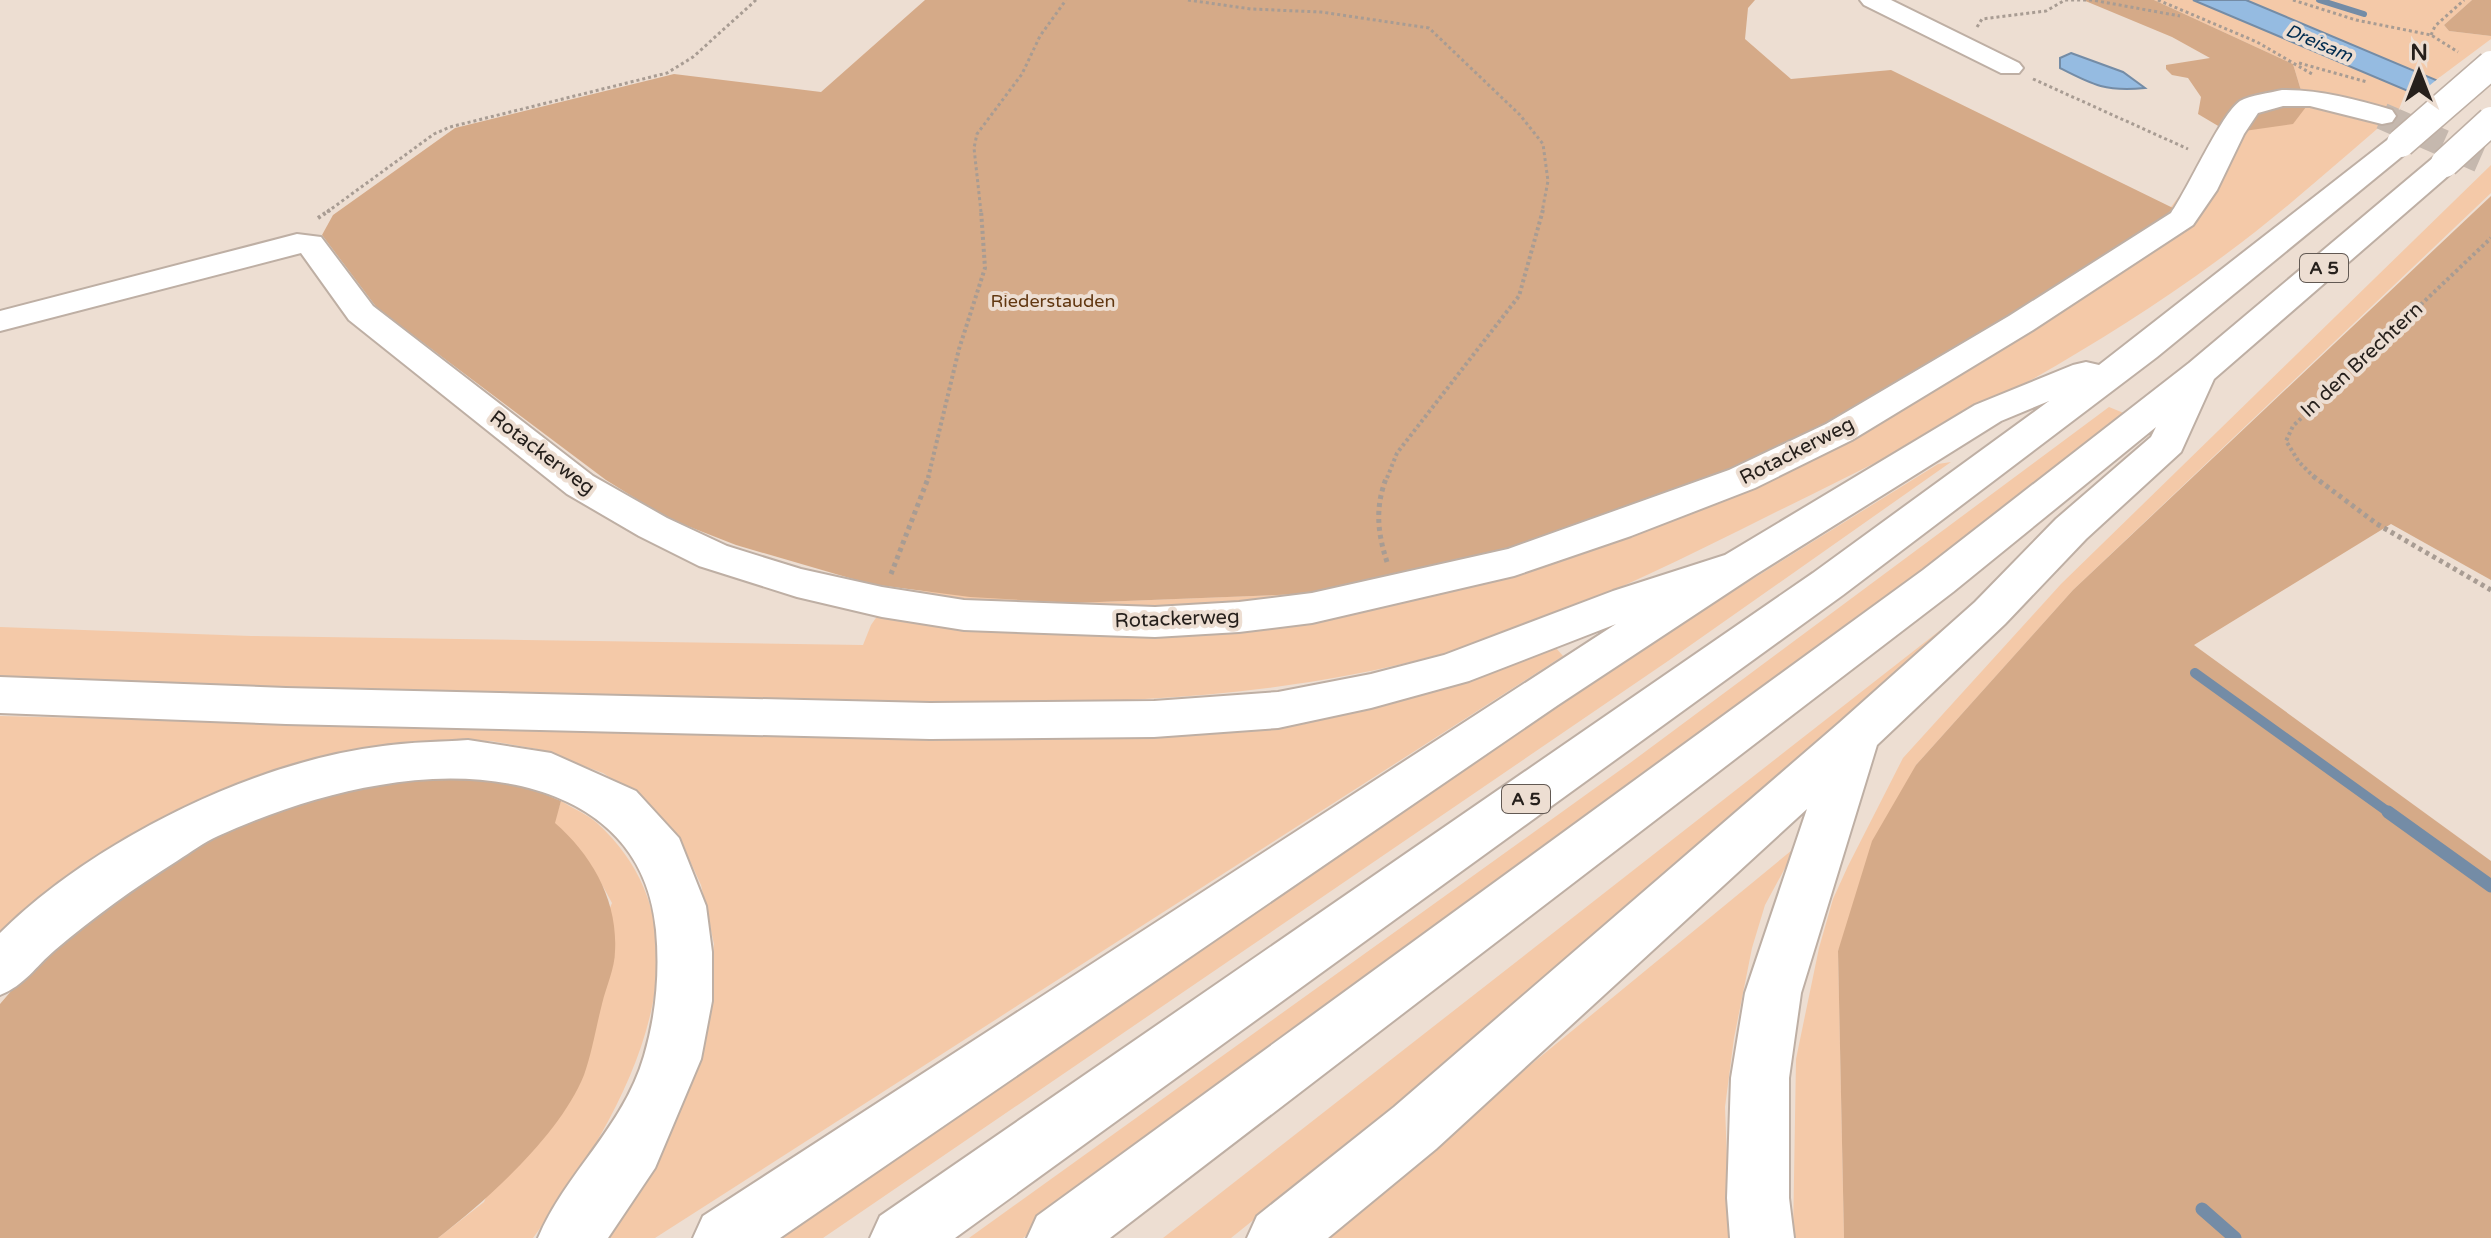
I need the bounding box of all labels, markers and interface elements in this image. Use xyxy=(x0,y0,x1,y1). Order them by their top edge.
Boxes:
water label: Dreisam xyxy=(2283,19,2356,67)
north arrow xyxy=(2379,32,2459,112)
text: N xyxy=(2410,40,2428,66)
road number: A 5 xyxy=(2300,254,2348,282)
park label: Riederstauden xyxy=(991,290,1115,312)
street label: In den Brechtern xyxy=(2296,297,2428,423)
street label: Rotackerweg xyxy=(485,406,599,500)
street label: Rotackerweg xyxy=(1736,412,1858,490)
street label: Rotackerweg xyxy=(1114,605,1240,633)
road number: A 5 xyxy=(1502,785,1550,813)

